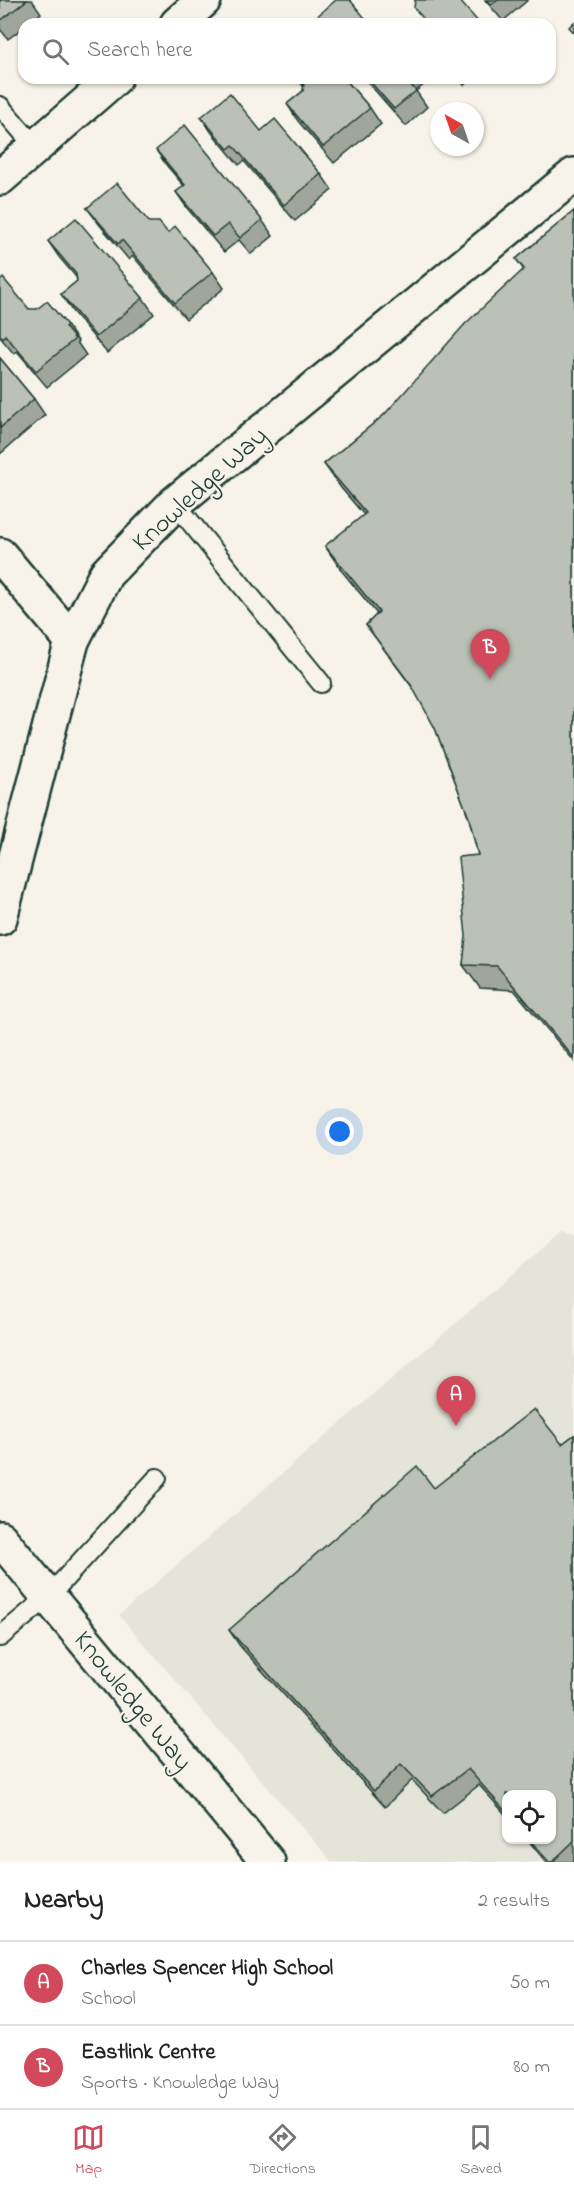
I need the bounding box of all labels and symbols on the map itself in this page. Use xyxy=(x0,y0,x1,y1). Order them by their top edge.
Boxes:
north arrow xyxy=(430,102,484,156)
street label: Knowledge Way xyxy=(124,418,277,562)
pin: B xyxy=(470,630,510,679)
your location xyxy=(325,1117,354,1146)
pin: A xyxy=(436,1376,476,1426)
street label: Knowledge Way xyxy=(63,1623,201,1780)

